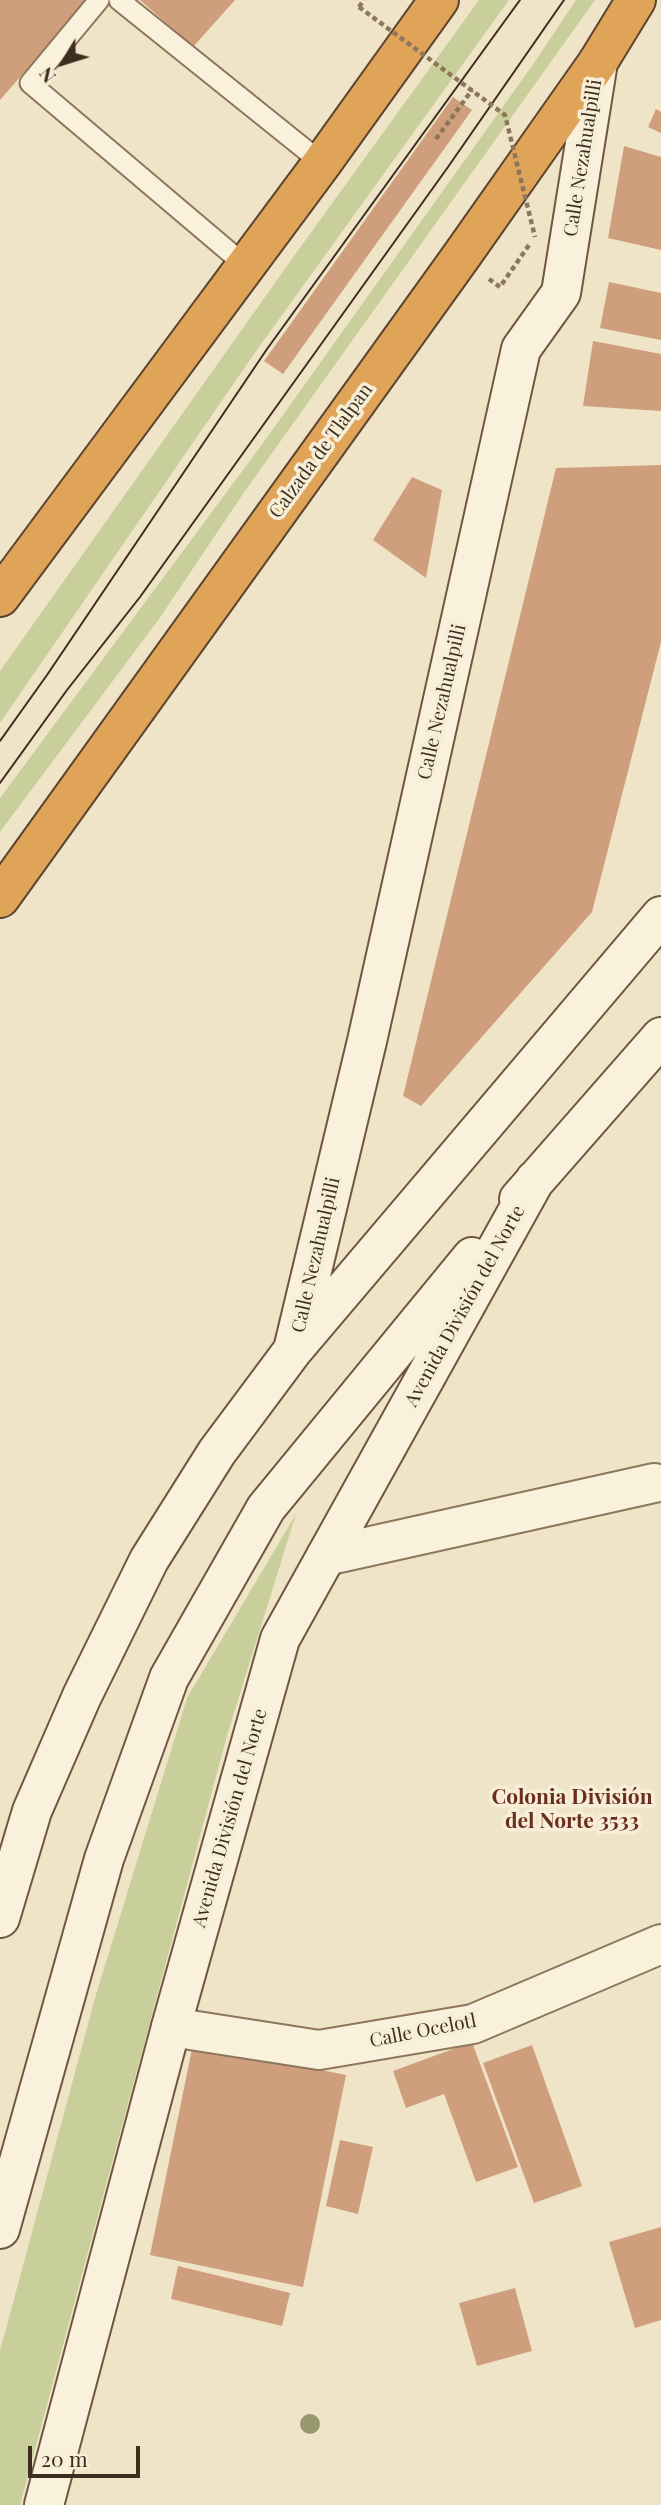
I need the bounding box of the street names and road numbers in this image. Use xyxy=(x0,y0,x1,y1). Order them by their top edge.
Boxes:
street label: Calle Nezahualpilli xyxy=(559,78,607,238)
street label: Calzada de Tlalpan xyxy=(264,379,378,523)
street label: Calle Nezahualpilli xyxy=(413,622,471,782)
street label: Calle Nezahualpilli xyxy=(287,1175,345,1335)
street label: Avenida División del Norte xyxy=(400,1201,530,1411)
street label: Avenida División del Norte xyxy=(188,1706,272,1930)
street label: Calle Ocelotl xyxy=(368,2009,478,2053)

